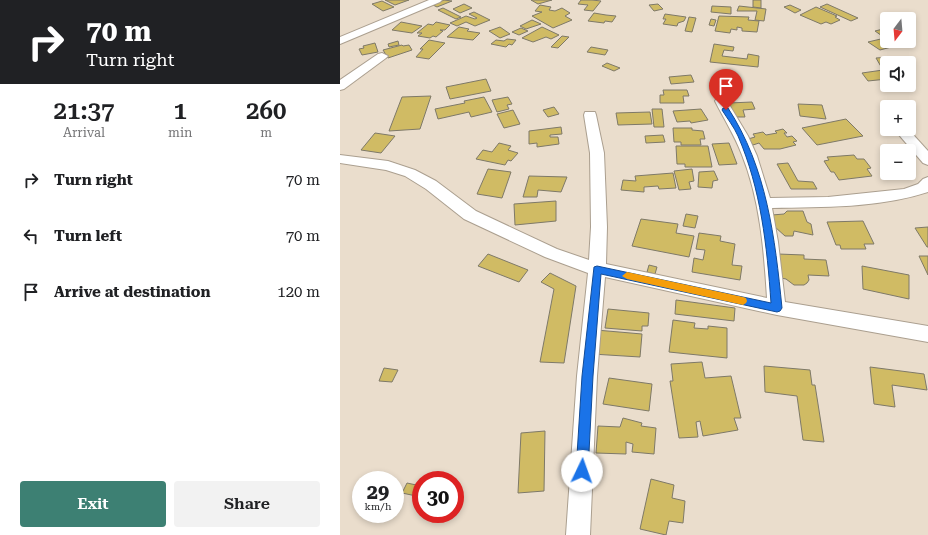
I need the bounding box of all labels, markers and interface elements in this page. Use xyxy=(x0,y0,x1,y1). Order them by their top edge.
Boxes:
north arrow xyxy=(880,12,916,48)
map controls xyxy=(880,12,916,180)
text: 70 m xyxy=(86,15,151,48)
icon: right xyxy=(20,16,72,68)
text: Turn right xyxy=(86,49,174,70)
button: sound xyxy=(880,56,916,92)
pin xyxy=(709,69,743,110)
icon: arrive xyxy=(715,75,737,97)
text: 21:37 xyxy=(54,97,114,125)
text: 1 xyxy=(174,97,187,125)
text: 260 xyxy=(246,97,286,125)
button: + xyxy=(880,100,916,136)
text: Arrival xyxy=(63,125,105,140)
text: min xyxy=(168,125,192,140)
text: m xyxy=(260,125,272,140)
button: − xyxy=(880,144,916,180)
icon: right xyxy=(20,169,42,191)
text: Turn right xyxy=(54,171,133,189)
text: 70 m xyxy=(286,171,320,189)
icon: left xyxy=(20,225,42,247)
text: Turn left xyxy=(54,227,122,245)
text: 70 m xyxy=(286,227,320,245)
icon: arrive xyxy=(20,281,42,303)
text: Arrive at destination xyxy=(54,283,210,301)
text: 120 m xyxy=(277,283,320,301)
position arrow xyxy=(561,450,603,492)
speed limit sign: 30 xyxy=(412,471,464,523)
text: 29 xyxy=(367,480,389,504)
button: Exit xyxy=(20,481,166,527)
button: Share xyxy=(174,481,320,527)
text: km/h xyxy=(365,501,391,512)

